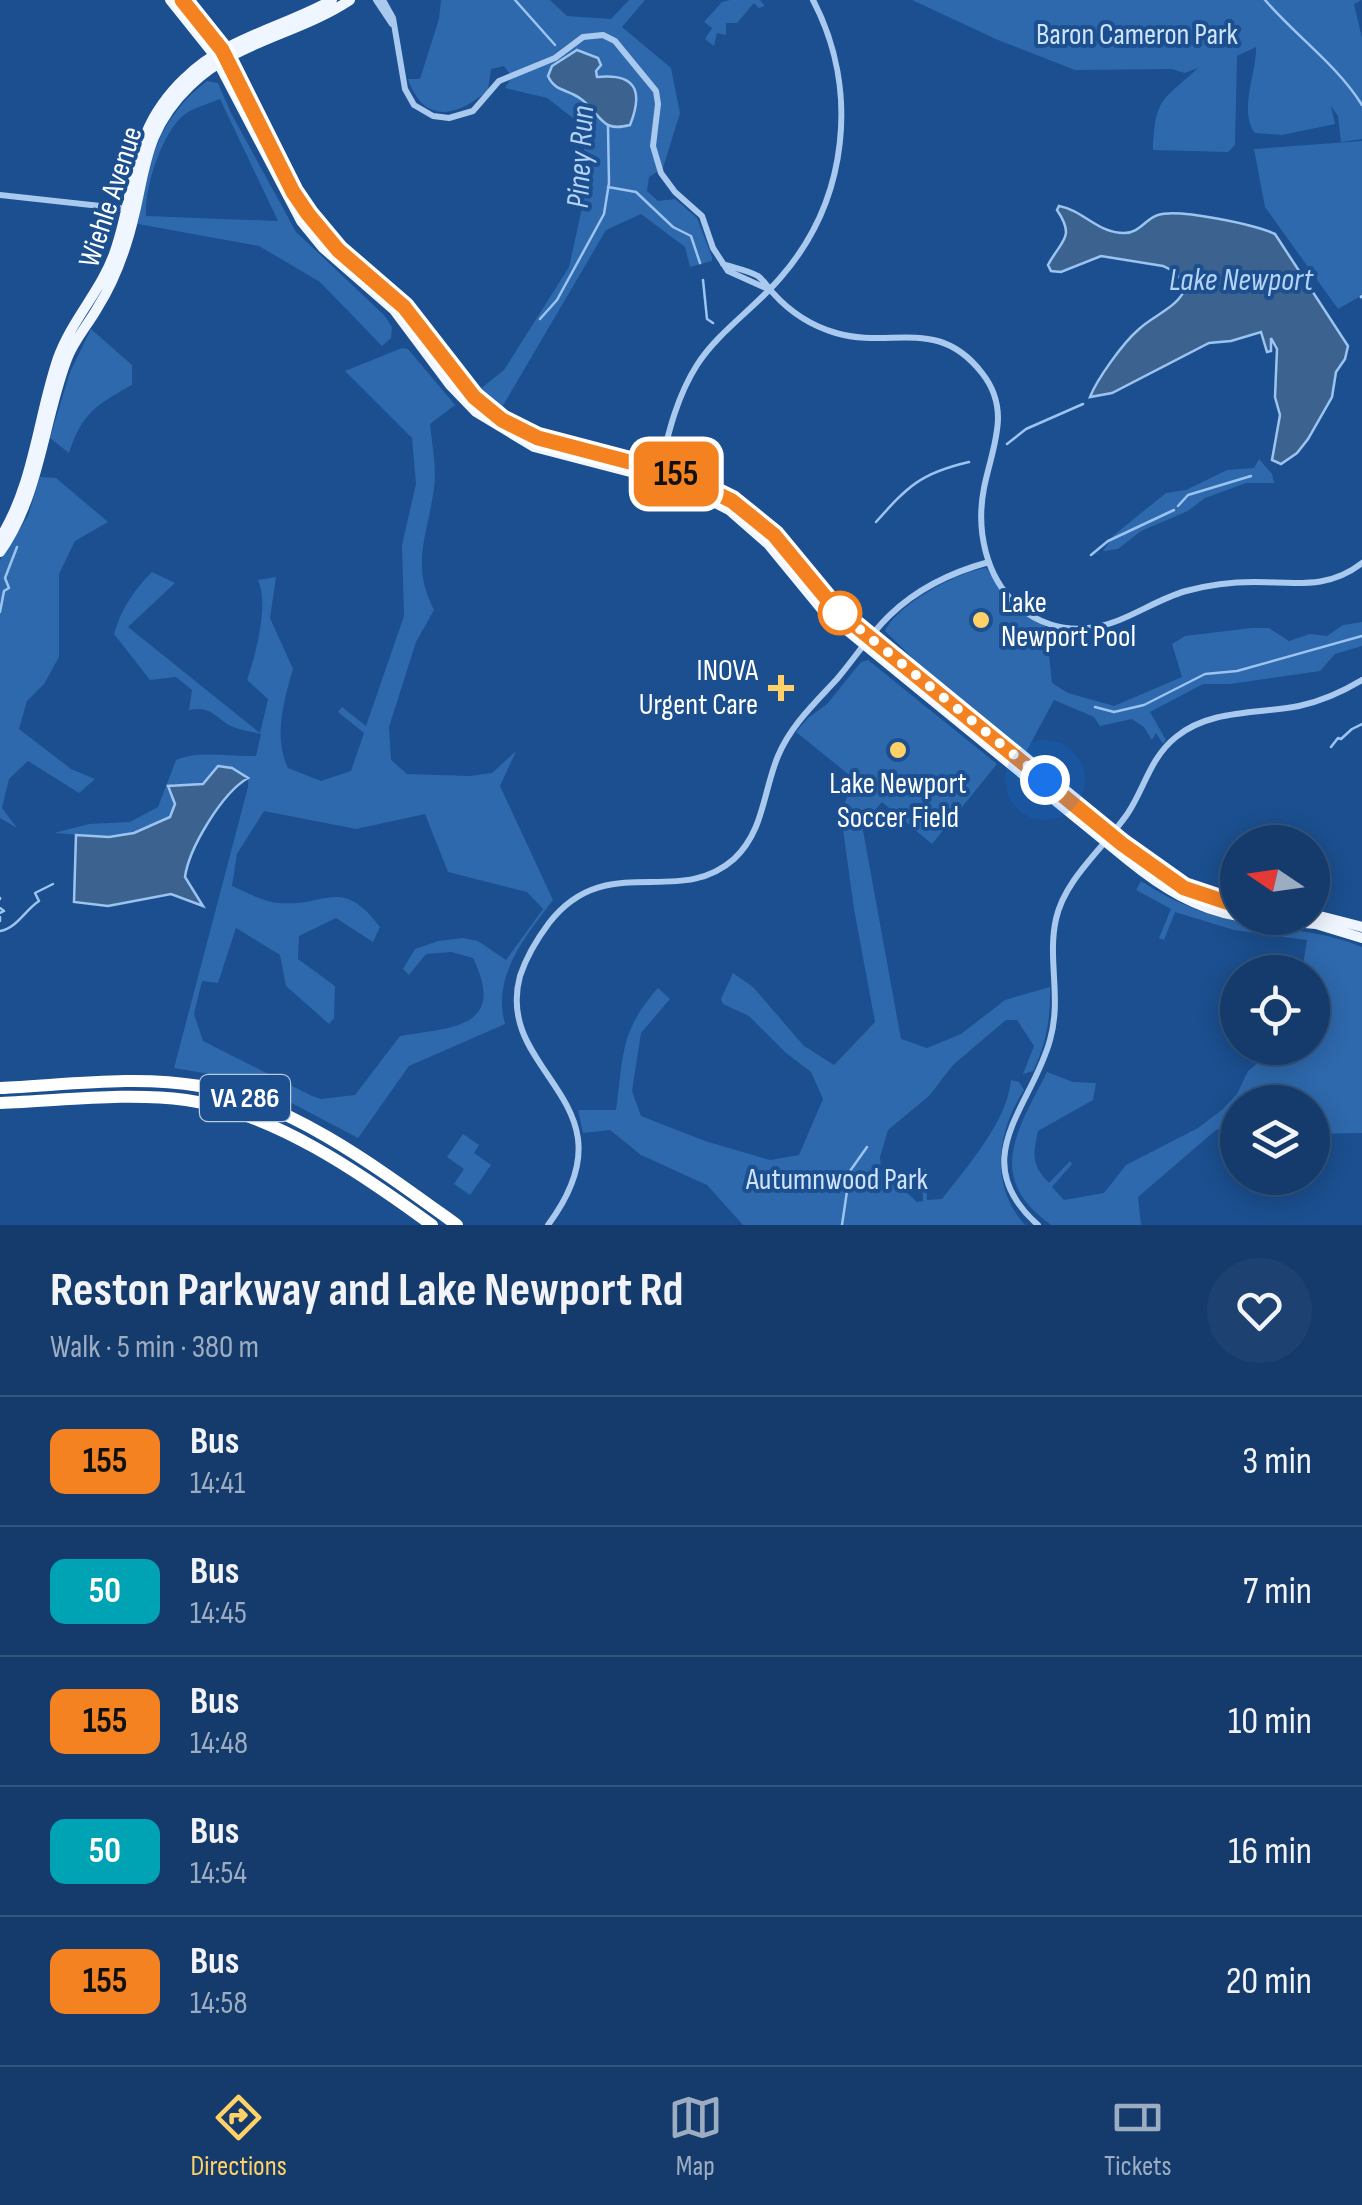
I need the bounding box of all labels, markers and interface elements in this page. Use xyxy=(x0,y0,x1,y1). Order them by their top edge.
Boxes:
park label: Baron Cameron Park xyxy=(1036,17,1239,53)
water label: Piney Run xyxy=(559,105,603,209)
street label: Wiehle Avenue xyxy=(71,122,151,272)
water label: Lake Newport xyxy=(1169,261,1314,300)
line badge: 155 xyxy=(618,442,734,506)
text: 155 xyxy=(654,453,698,496)
place label: Lake Newport Pool xyxy=(1001,585,1136,655)
unlabelled marker xyxy=(819,592,861,634)
marker: Lake Newport Pool xyxy=(970,609,992,631)
place label: INOVA Urgent Care xyxy=(639,653,758,723)
marker: INOVA Urgent Care xyxy=(768,675,794,701)
marker: Lake Newport Soccer Field xyxy=(887,739,909,761)
your location xyxy=(1020,755,1070,805)
place label: Lake Newport Soccer Field xyxy=(829,766,967,836)
north arrow xyxy=(1220,825,1330,935)
map controls xyxy=(1220,825,1330,1195)
button: locate xyxy=(1220,955,1330,1065)
road number: VA 286 xyxy=(200,1075,290,1121)
button: layers xyxy=(1220,1085,1330,1195)
park label: Autumnwood Park xyxy=(745,1162,929,1198)
button: heart xyxy=(1207,1258,1312,1363)
text: Reston Parkway and Lake Newport Rd xyxy=(50,1262,684,1319)
text: Walk · 5 min · 380 m xyxy=(50,1328,259,1367)
text: Bus xyxy=(190,1419,239,1464)
text: 3 min xyxy=(1242,1439,1312,1484)
text: 155 xyxy=(83,1440,127,1483)
text: 14:41 xyxy=(190,1464,245,1503)
text: Bus xyxy=(190,1549,239,1594)
text: 7 min xyxy=(1243,1569,1312,1614)
text: 50 xyxy=(89,1570,121,1613)
text: 14:45 xyxy=(190,1594,247,1633)
text: Bus xyxy=(190,1679,239,1724)
text: 10 min xyxy=(1228,1699,1312,1744)
text: 155 xyxy=(83,1700,127,1743)
text: 14:48 xyxy=(190,1724,248,1763)
text: Bus xyxy=(190,1809,239,1854)
text: 16 min xyxy=(1228,1829,1312,1874)
text: 50 xyxy=(89,1830,121,1873)
text: 14:54 xyxy=(190,1854,247,1893)
text: Bus xyxy=(190,1939,239,1984)
text: 20 min xyxy=(1226,1959,1312,2004)
text: 155 xyxy=(83,1960,127,2003)
text: 14:58 xyxy=(190,1984,248,2023)
tab: Directions xyxy=(191,2090,287,2183)
tab: Map xyxy=(668,2090,723,2183)
tab: Tickets xyxy=(1104,2090,1171,2183)

